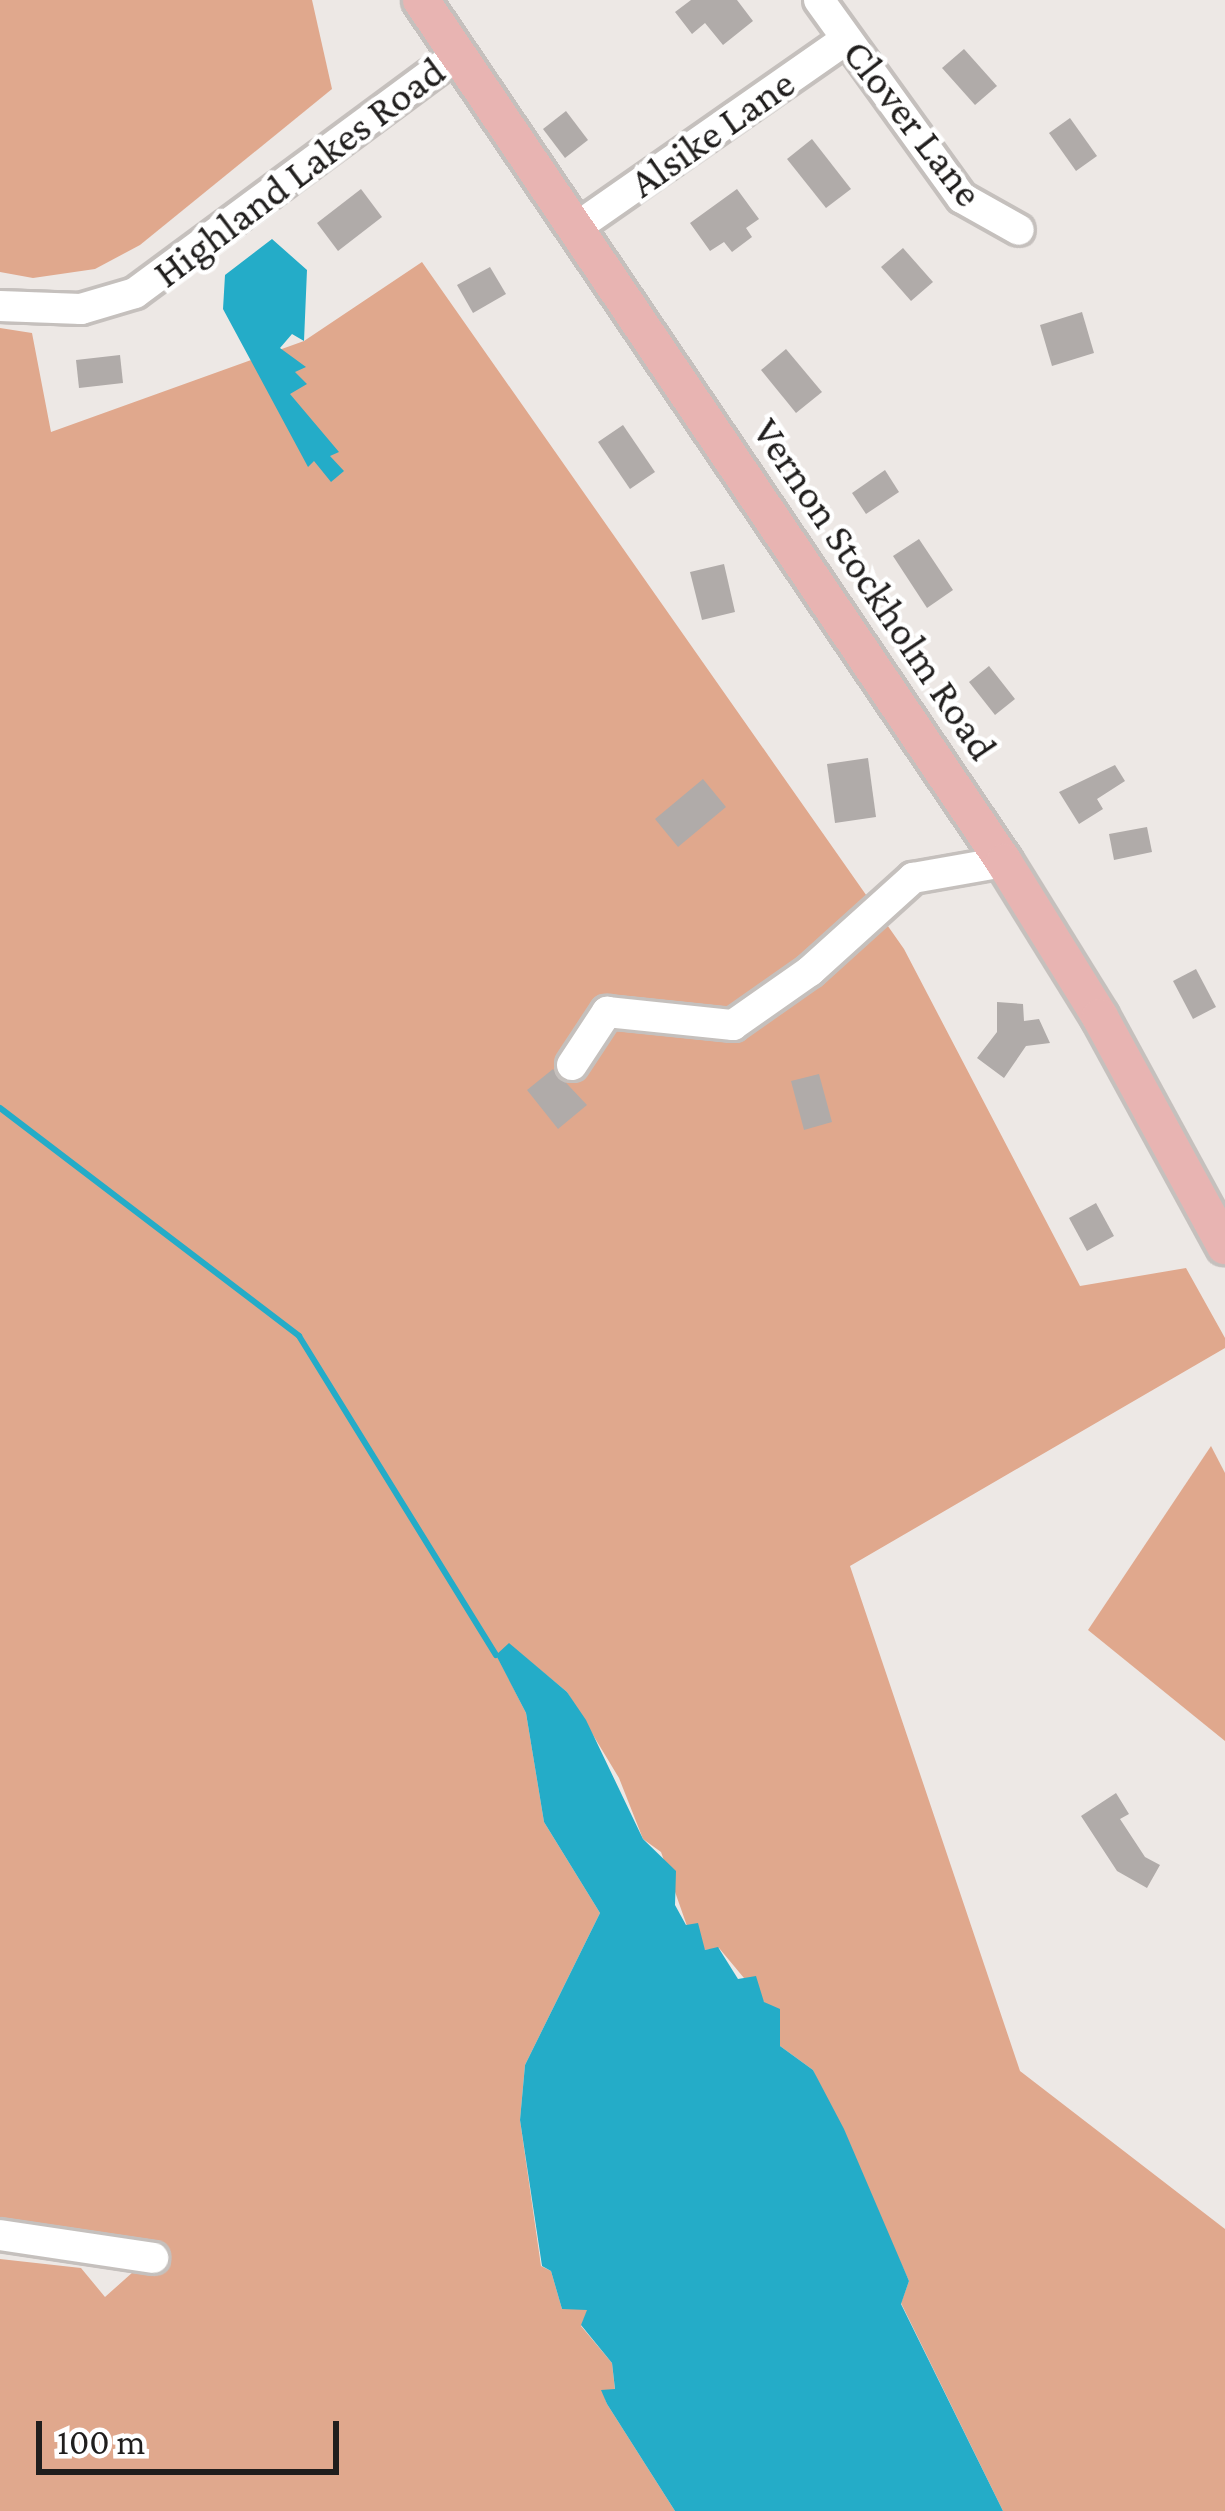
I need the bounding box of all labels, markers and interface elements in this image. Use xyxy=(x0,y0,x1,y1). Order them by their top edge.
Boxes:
street label: Clover Lane xyxy=(832,29,994,217)
street label: Highland Lakes Road xyxy=(143,46,455,298)
street label: Alsike Lane xyxy=(620,58,804,208)
street label: Vernon Stockholm Road xyxy=(742,408,1008,770)
scale bar xyxy=(42,2397,345,2471)
text: 100 m xyxy=(57,2422,145,2462)

